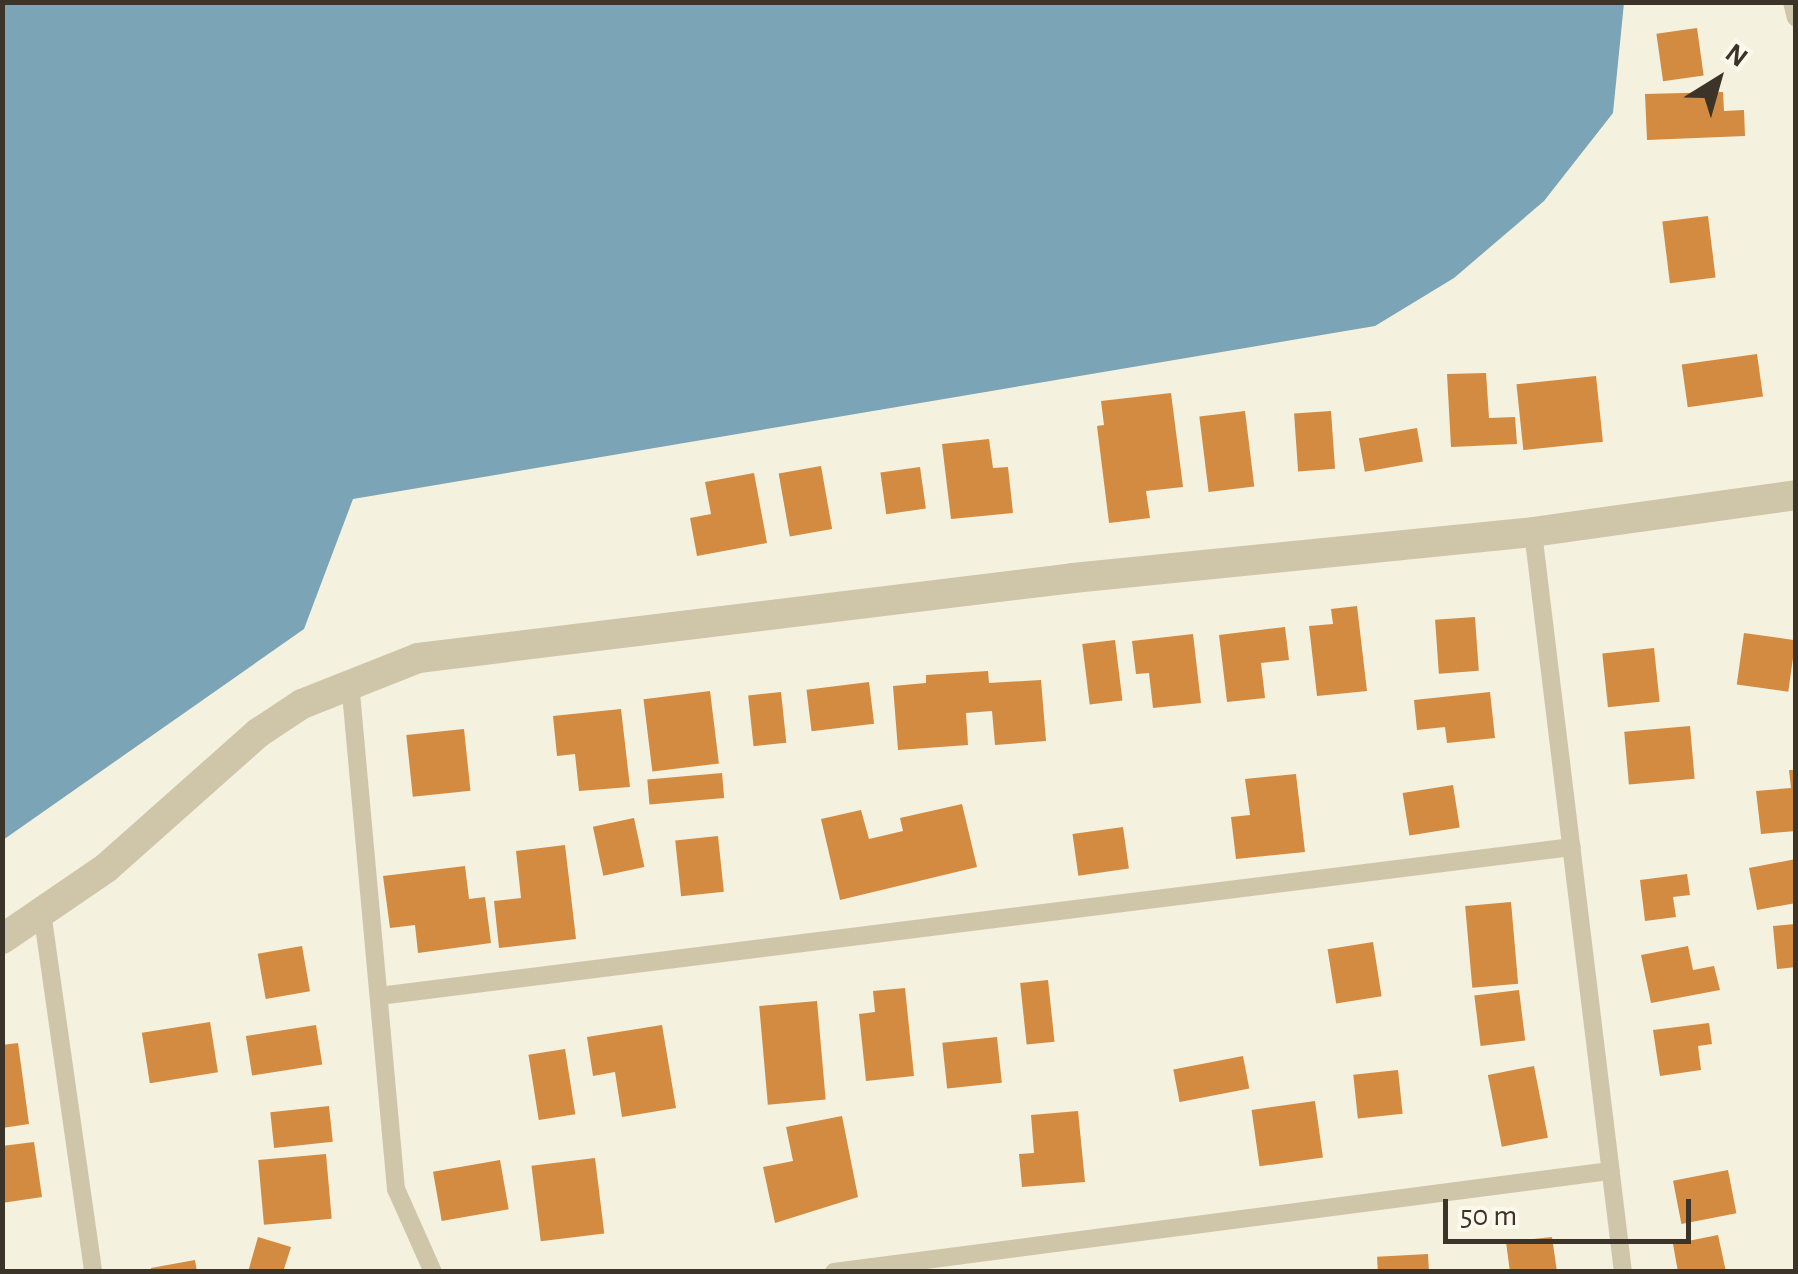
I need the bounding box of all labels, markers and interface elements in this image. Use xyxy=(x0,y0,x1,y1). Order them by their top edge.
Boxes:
north arrow xyxy=(1668,30,1768,130)
text: N xyxy=(1720,39,1752,73)
scale bar xyxy=(1448,1179,1696,1241)
text: 50 m xyxy=(1460,1201,1517,1231)

